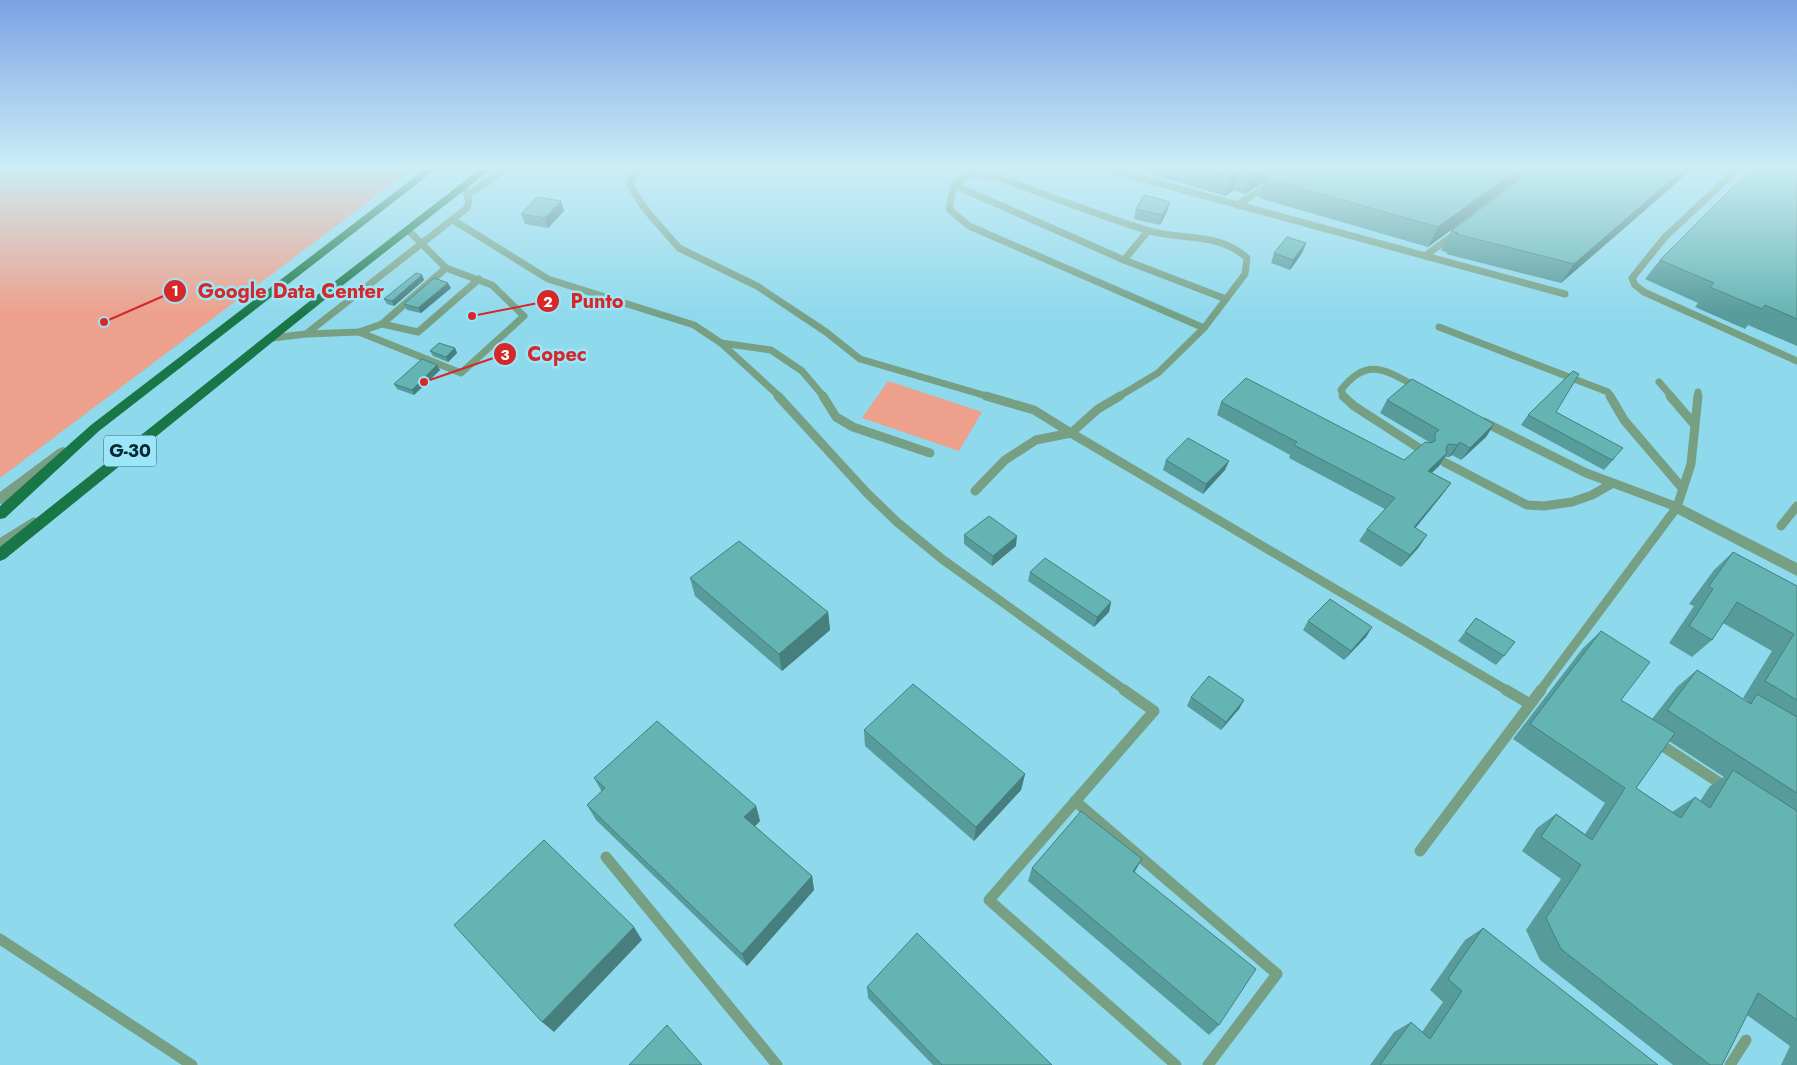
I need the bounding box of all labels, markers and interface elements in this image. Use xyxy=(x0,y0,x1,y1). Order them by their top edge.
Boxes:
callout: Google Data Center xyxy=(163,273,394,308)
text: Google Data Center xyxy=(198,277,385,306)
text: 1 xyxy=(171,280,179,302)
callout: Punto xyxy=(535,284,633,319)
text: Punto xyxy=(570,287,624,316)
text: 2 xyxy=(543,291,553,313)
callout: Copec xyxy=(493,337,597,372)
text: Copec xyxy=(527,340,587,369)
text: 3 xyxy=(500,344,510,366)
road number: G-30 xyxy=(104,436,156,466)

